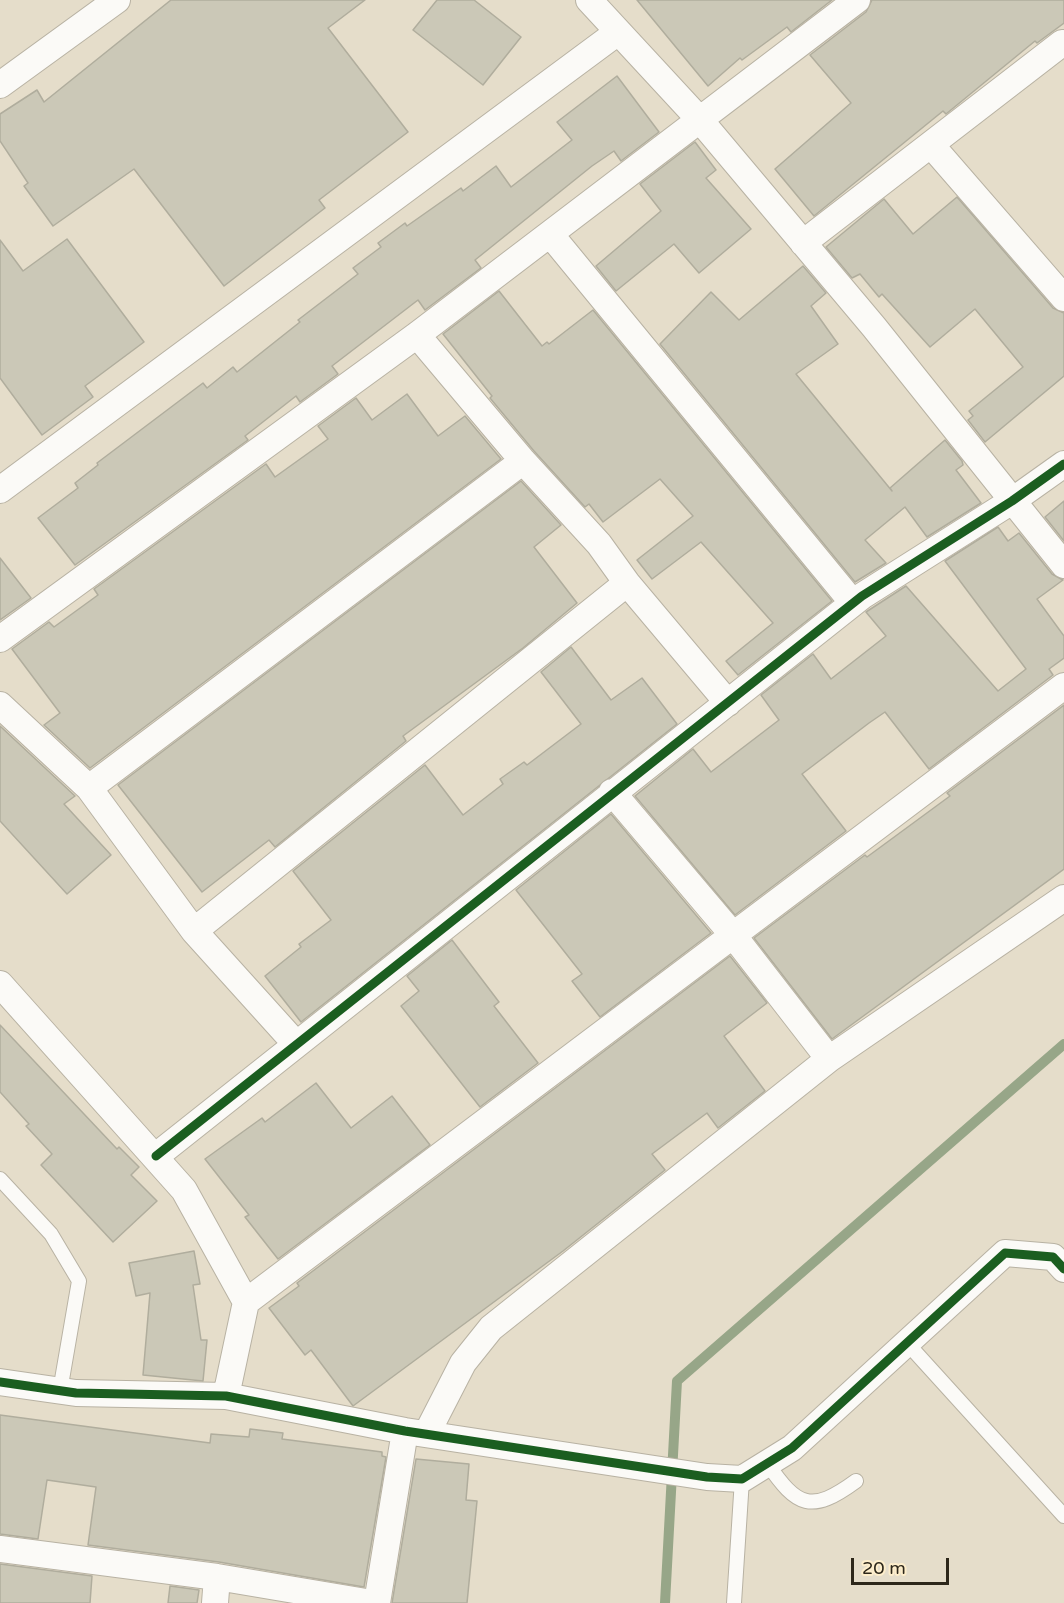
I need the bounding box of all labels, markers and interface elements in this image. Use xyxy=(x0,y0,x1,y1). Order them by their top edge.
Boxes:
scale bar xyxy=(854,1546,952,1584)
text: 20 m xyxy=(862,1557,906,1579)

